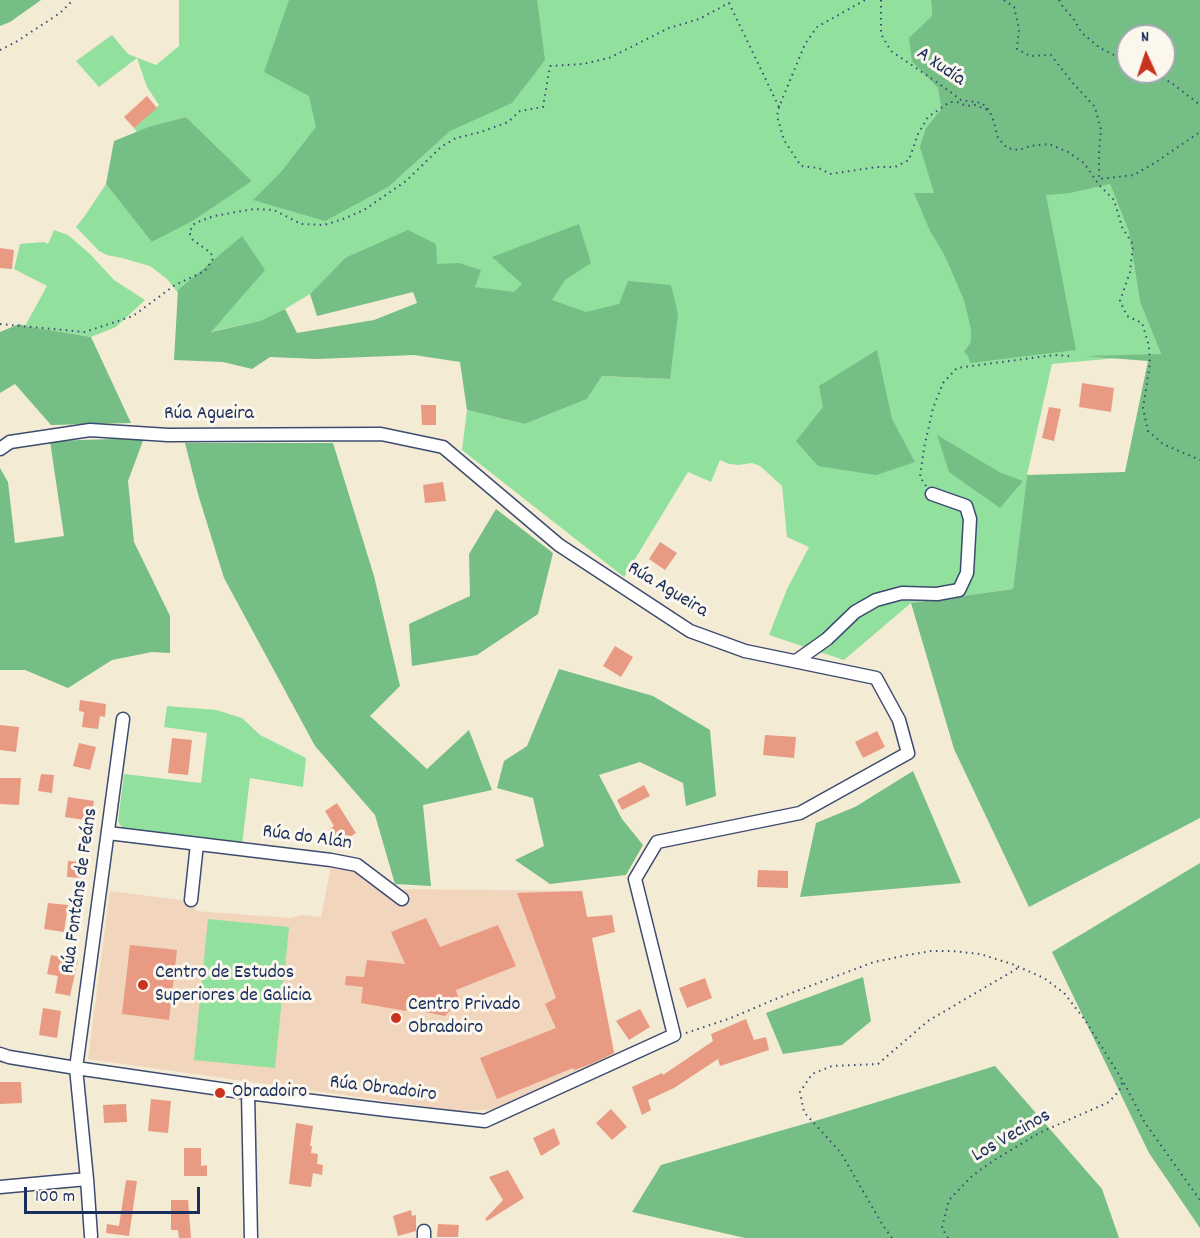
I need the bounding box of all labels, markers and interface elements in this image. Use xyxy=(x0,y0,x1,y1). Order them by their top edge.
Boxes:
north arrow xyxy=(1116,24,1176,84)
text: N xyxy=(1141,26,1150,49)
street label: A Xudía xyxy=(911,43,969,93)
street label: Rúa Agueira xyxy=(164,403,254,427)
street label: Rúa Agueira xyxy=(622,558,712,624)
street label: Rúa Fontáns de Feáns xyxy=(57,807,105,975)
street label: Rúa do Alán xyxy=(261,821,353,857)
place label: Centro de Estudos Superiores de Galicia xyxy=(155,962,311,1009)
marker: Centro de Estudos Superiores de Galicia xyxy=(136,978,150,992)
place label: Centro Privado Obradoiro xyxy=(408,994,520,1041)
marker: Centro Privado Obradoiro xyxy=(389,1011,403,1025)
street label: Rúa Obradoiro xyxy=(328,1072,438,1108)
place label: Obradoiro xyxy=(232,1081,307,1105)
marker: Obradoiro xyxy=(213,1086,227,1100)
street label: Los Vecinos xyxy=(968,1105,1056,1169)
scale bar xyxy=(27,1175,202,1213)
text: 100 m xyxy=(35,1185,75,1210)

